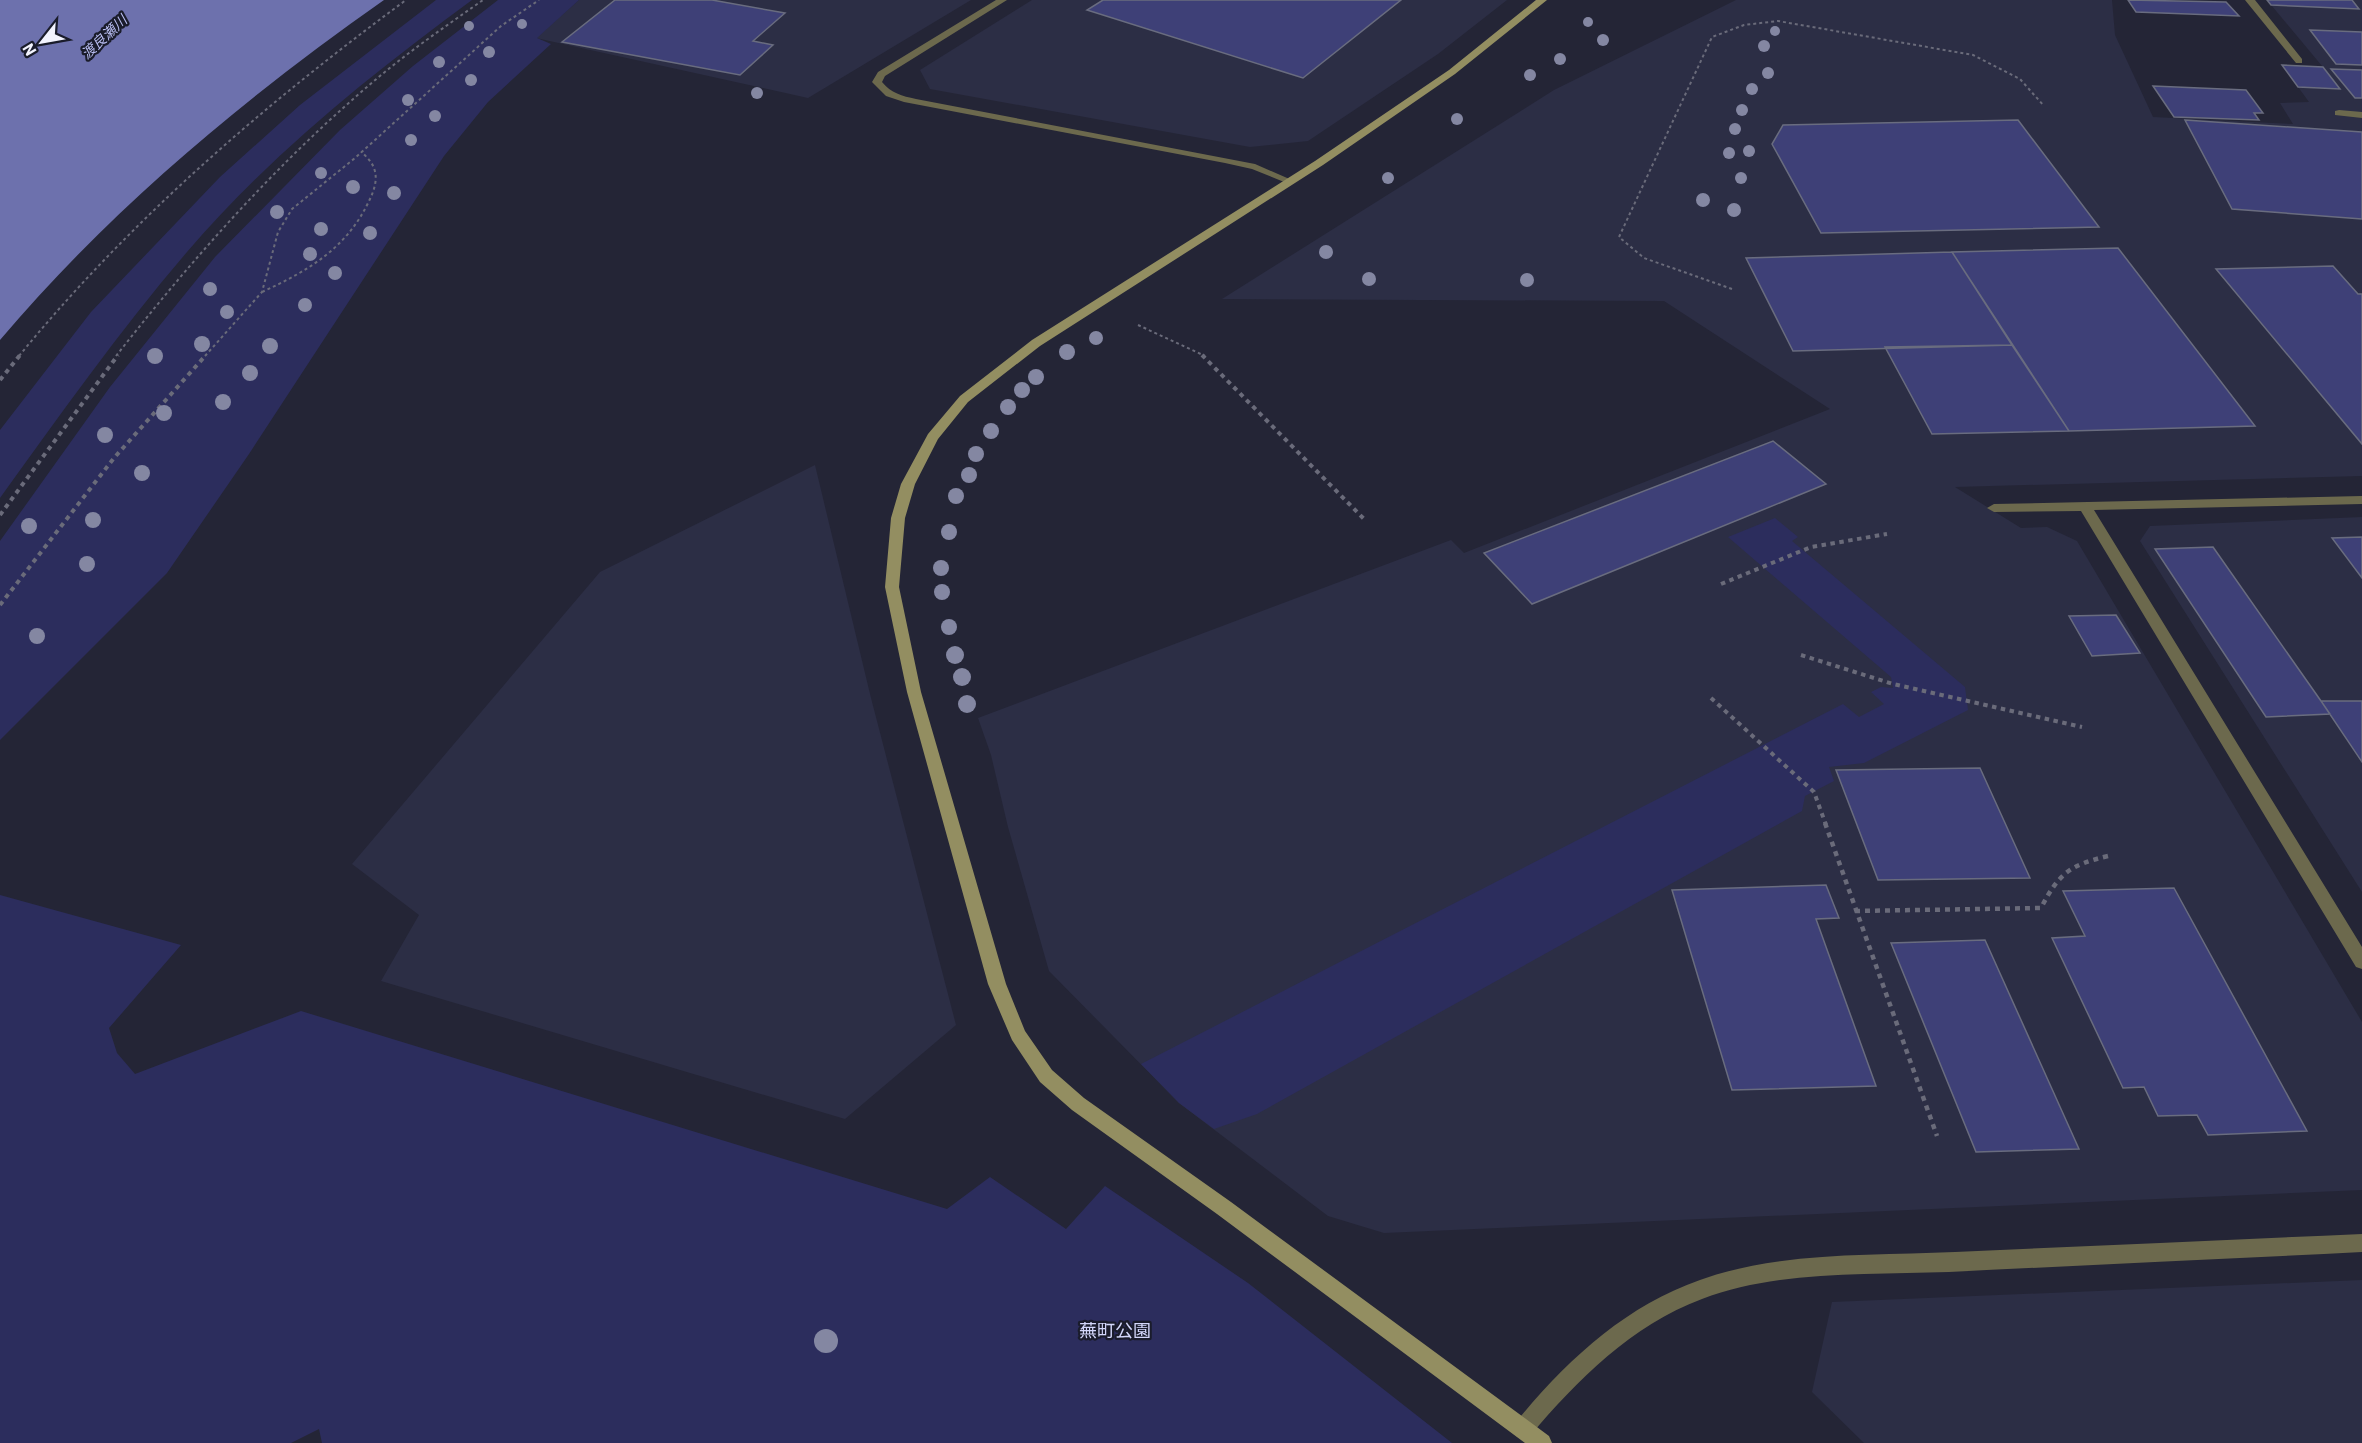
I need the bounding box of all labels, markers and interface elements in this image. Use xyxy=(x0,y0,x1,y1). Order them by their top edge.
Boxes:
water label: 渡良瀬川 xyxy=(77,10,131,62)
north arrow xyxy=(12,12,72,72)
text: N xyxy=(18,41,40,59)
park label: 蕪町公園 xyxy=(1079,1319,1151,1341)

